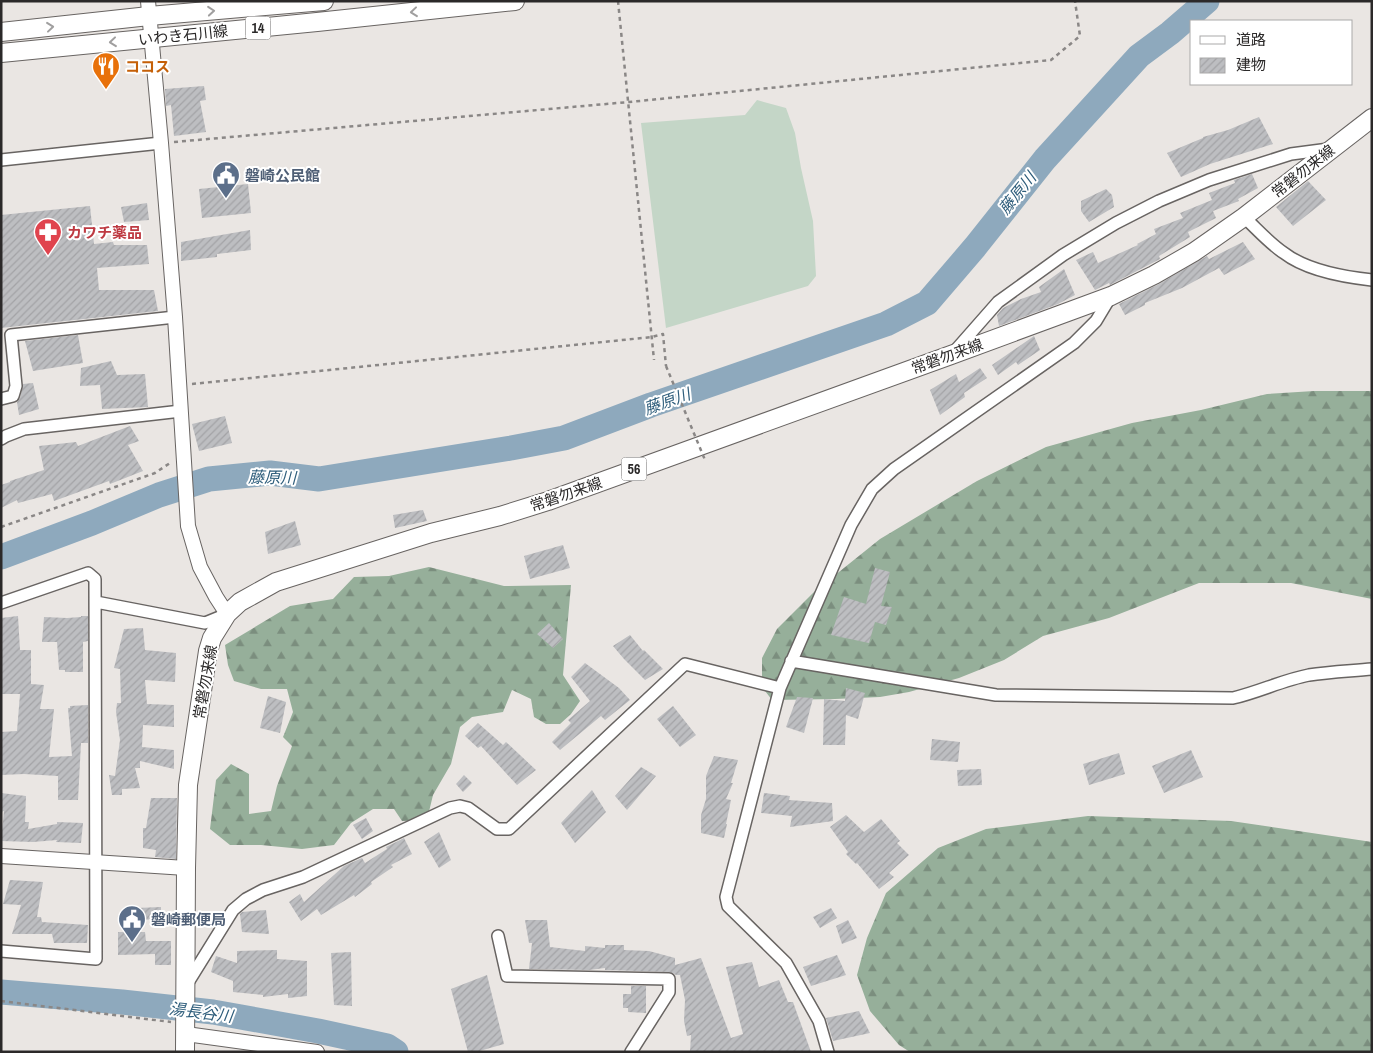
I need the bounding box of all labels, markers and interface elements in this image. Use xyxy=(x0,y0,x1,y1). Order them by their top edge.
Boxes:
one-way arrow xyxy=(208,6,216,17)
one-way arrow xyxy=(410,6,418,17)
road number: 14 xyxy=(246,16,270,40)
street label: いわき石川線 xyxy=(137,20,229,50)
legend xyxy=(1190,20,1353,85)
one-way arrow xyxy=(46,22,54,33)
text: 道路 xyxy=(1236,29,1266,50)
one-way arrow xyxy=(109,36,117,47)
restaurant icon: ココス xyxy=(91,51,121,90)
text: 建物 xyxy=(1236,54,1266,75)
place label: ココス xyxy=(125,56,170,77)
street label: 常磐勿来線 xyxy=(1267,140,1339,202)
public building icon: 磐崎公民館 xyxy=(211,160,241,199)
place label: 磐崎公民館 xyxy=(245,165,320,186)
water label: 藤原川 xyxy=(993,166,1042,219)
pharmacy icon: カワチ薬品 xyxy=(33,217,63,256)
place label: カワチ薬品 xyxy=(67,222,142,243)
street label: 常磐勿来線 xyxy=(908,333,986,379)
water label: 藤原川 xyxy=(641,382,695,420)
road number: 56 xyxy=(622,458,646,480)
water label: 藤原川 xyxy=(248,466,298,488)
street label: 常磐勿来線 xyxy=(527,472,605,516)
street label: 常磐勿来線 xyxy=(188,643,222,721)
public building icon: 磐崎郵便局 xyxy=(117,904,147,943)
place label: 磐崎郵便局 xyxy=(151,909,226,930)
water label: 湯長谷川 xyxy=(168,997,236,1027)

